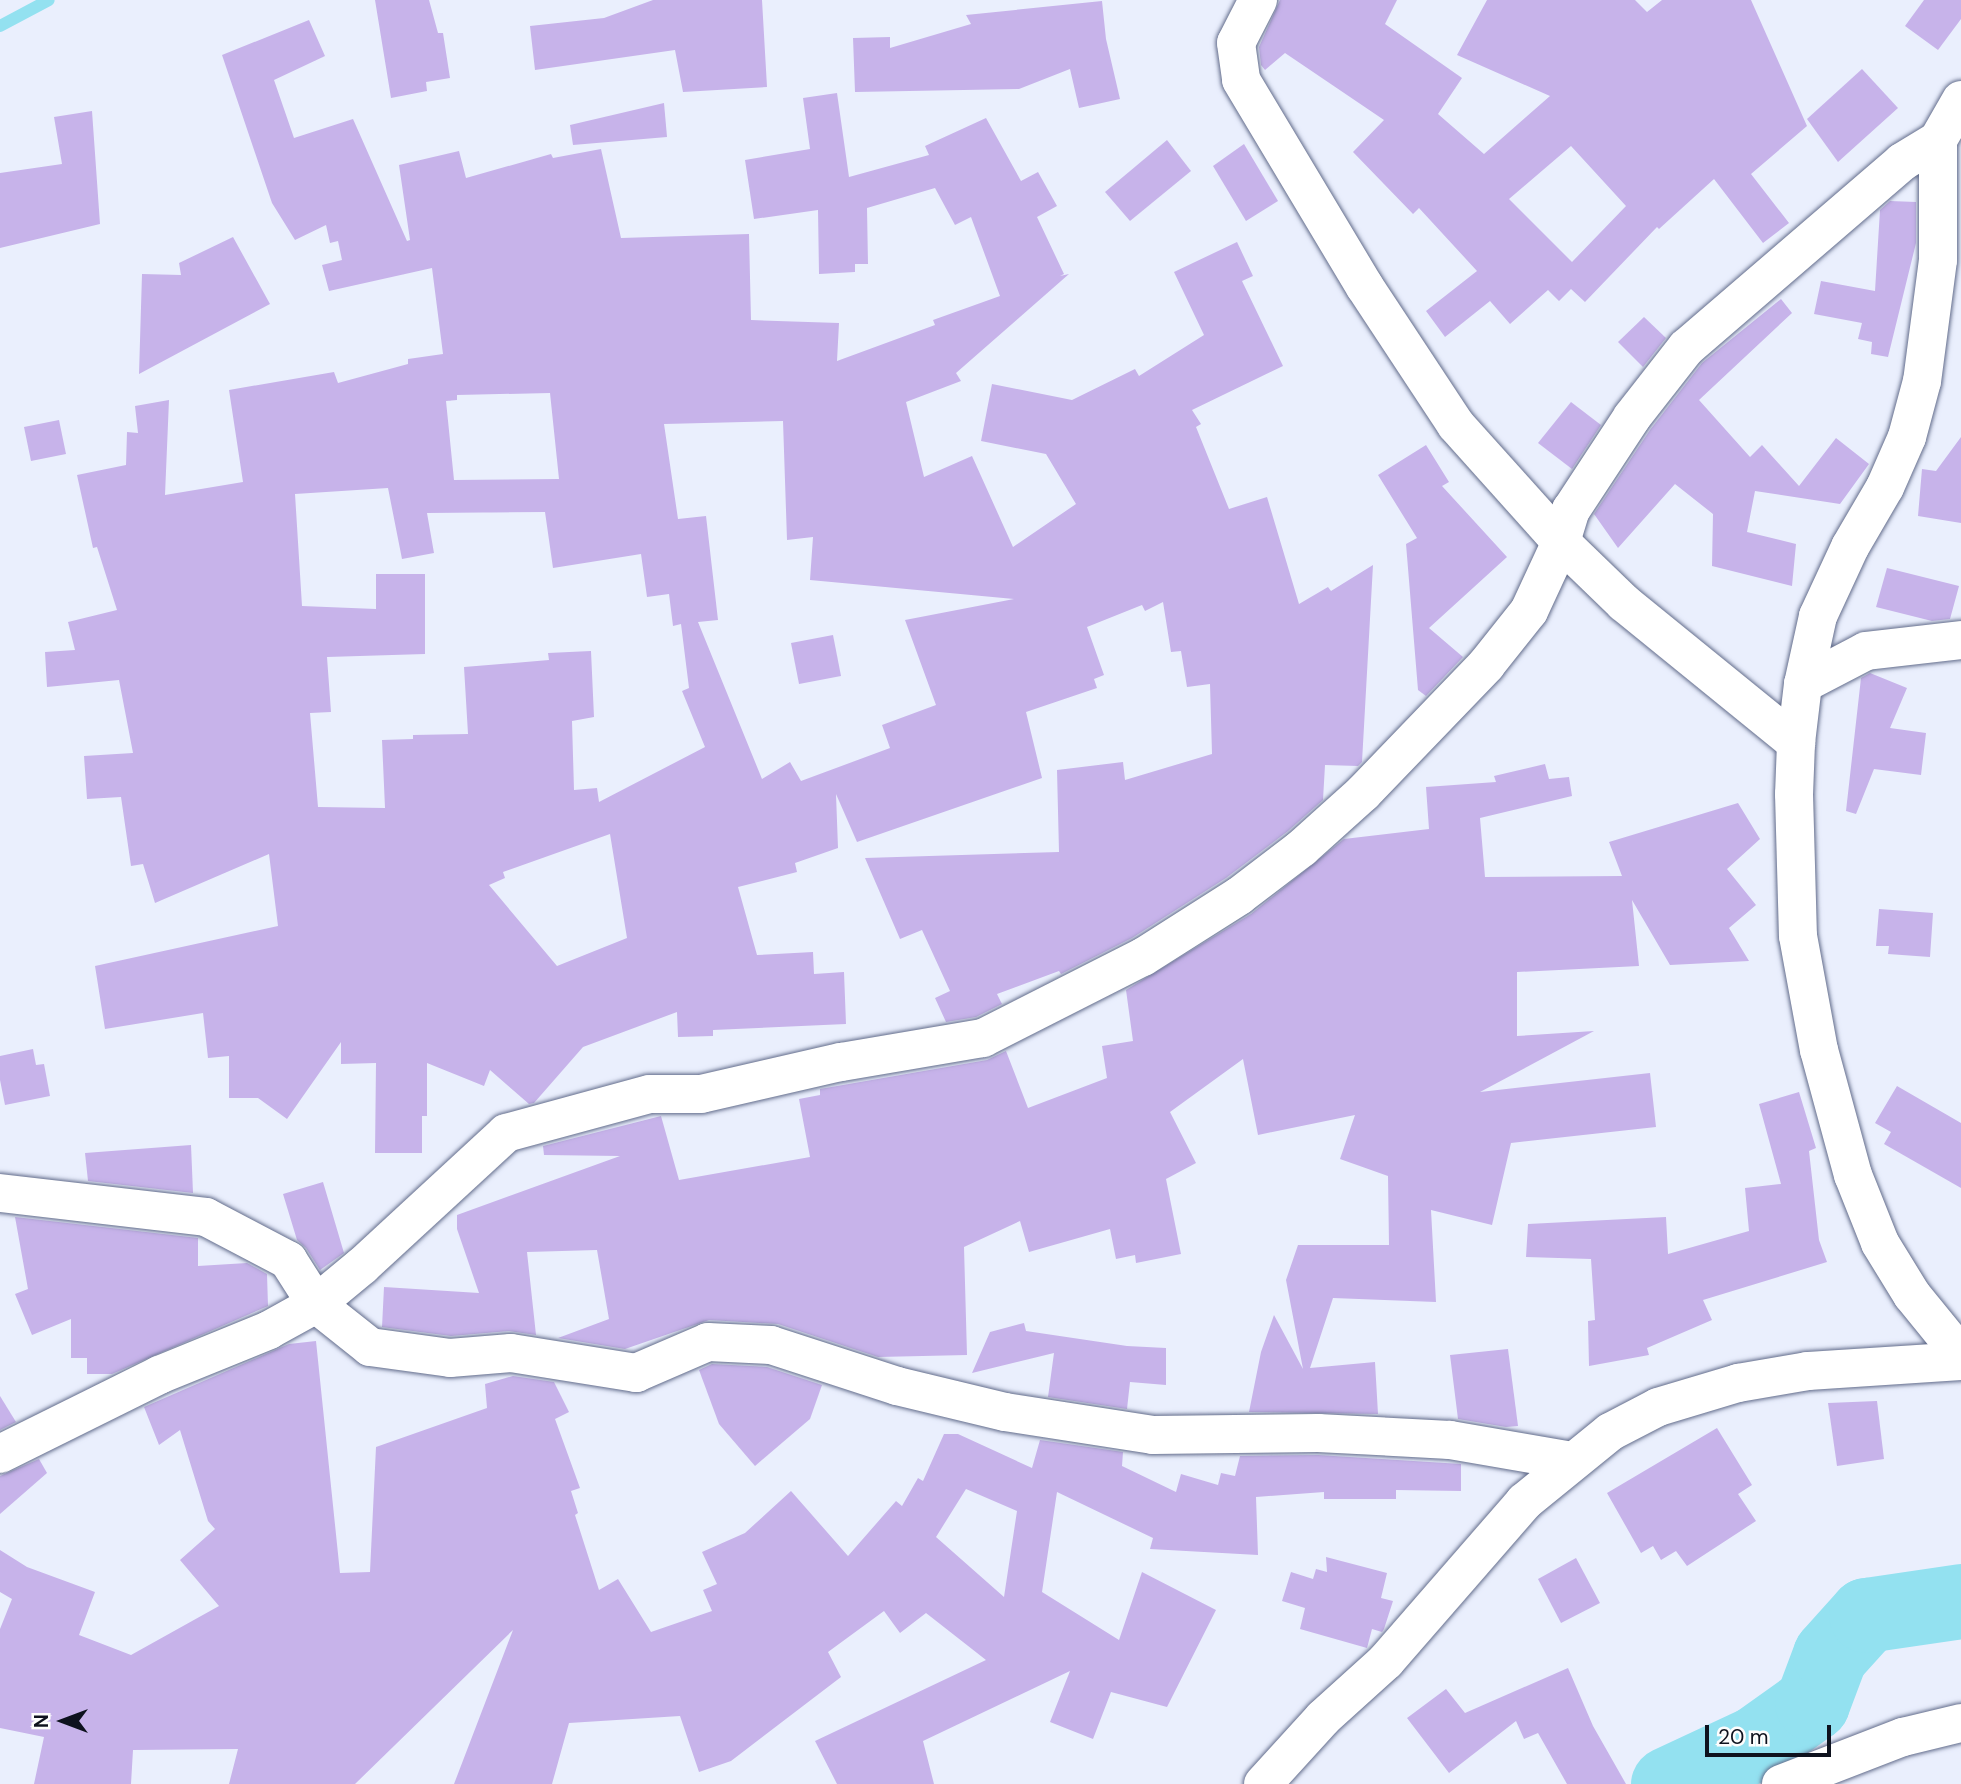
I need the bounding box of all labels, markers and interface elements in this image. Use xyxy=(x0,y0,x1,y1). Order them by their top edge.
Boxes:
north arrow xyxy=(28,1686,98,1756)
scale bar xyxy=(1709,1710,1835,1754)
text: N xyxy=(29,1714,54,1728)
text: 20 m xyxy=(1718,1723,1769,1751)

